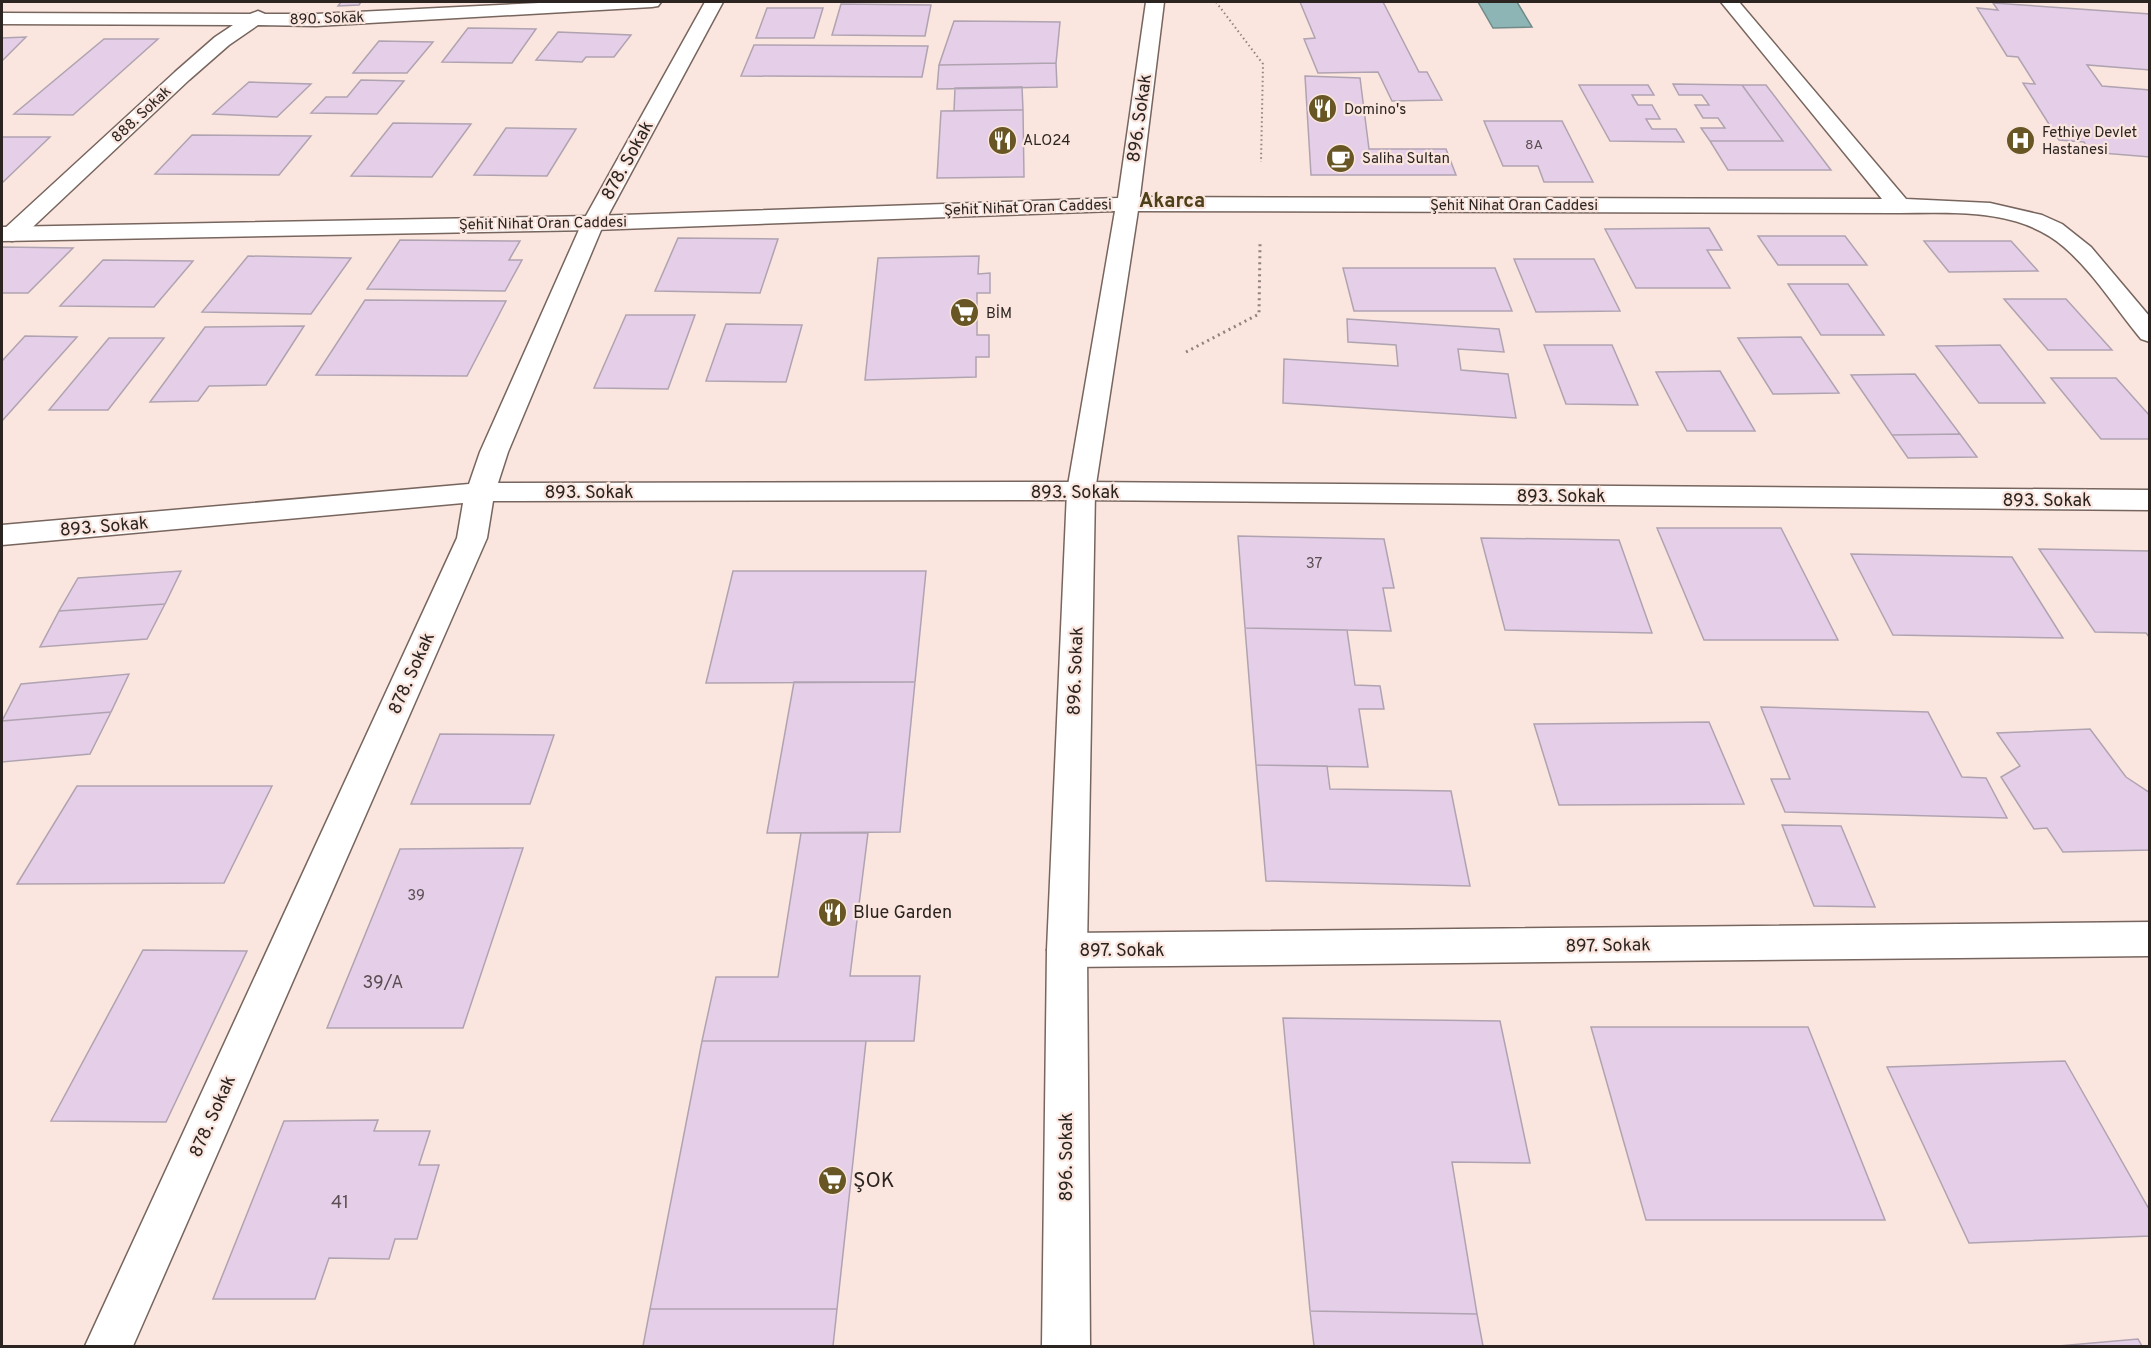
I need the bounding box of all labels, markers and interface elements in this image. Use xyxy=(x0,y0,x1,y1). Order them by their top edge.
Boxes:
street label: 890. Sokak xyxy=(289,9,365,30)
street label: 896. Sokak xyxy=(1123,73,1158,164)
street label: 888. Sokak xyxy=(108,83,176,148)
restaurant icon: Domino's xyxy=(1307,93,1339,125)
place label: Domino's xyxy=(1344,101,1406,120)
street label: 878. Sokak xyxy=(597,117,660,205)
restaurant icon: ALO24 xyxy=(986,124,1018,156)
place label: Fethiye Devlet Hastanesi xyxy=(2042,124,2137,160)
hospital icon: Fethiye Devlet Hastanesi xyxy=(2005,125,2037,157)
place label: ALO24 xyxy=(1023,132,1071,151)
house number: 8A xyxy=(1525,137,1543,154)
cafe icon: Saliha Sultan xyxy=(1325,142,1357,174)
place label: Saliha Sultan xyxy=(1362,150,1450,169)
district label: Akarca xyxy=(1139,189,1205,215)
street label: Şehit Nihat Oran Caddesi xyxy=(944,196,1112,221)
street label: Şehit Nihat Oran Caddesi xyxy=(1430,197,1598,216)
street label: Şehit Nihat Oran Caddesi xyxy=(459,214,627,235)
supermarket icon: BİM xyxy=(949,297,981,329)
place label: BİM xyxy=(986,304,1012,324)
street label: 893. Sokak xyxy=(544,482,634,505)
street label: 893. Sokak xyxy=(1030,482,1120,505)
street label: 893. Sokak xyxy=(1516,486,1606,509)
street label: 893. Sokak xyxy=(2002,490,2092,513)
street label: 893. Sokak xyxy=(59,512,149,543)
house number: 37 xyxy=(1306,555,1323,574)
street label: 896. Sokak xyxy=(1063,626,1090,716)
street label: 878. Sokak xyxy=(384,629,441,718)
house number: 39 xyxy=(407,887,425,906)
restaurant icon: Blue Garden xyxy=(816,896,848,928)
place label: Blue Garden xyxy=(853,902,952,925)
street label: 897. Sokak xyxy=(1565,934,1651,959)
street label: 897. Sokak xyxy=(1079,940,1165,963)
house number: 39/A xyxy=(363,972,403,995)
street label: 878. Sokak xyxy=(185,1072,242,1161)
street label: 896. Sokak xyxy=(1056,1112,1079,1202)
supermarket icon: ŞOK xyxy=(816,1164,848,1196)
place label: ŞOK xyxy=(853,1168,895,1195)
house number: 41 xyxy=(331,1192,349,1215)

